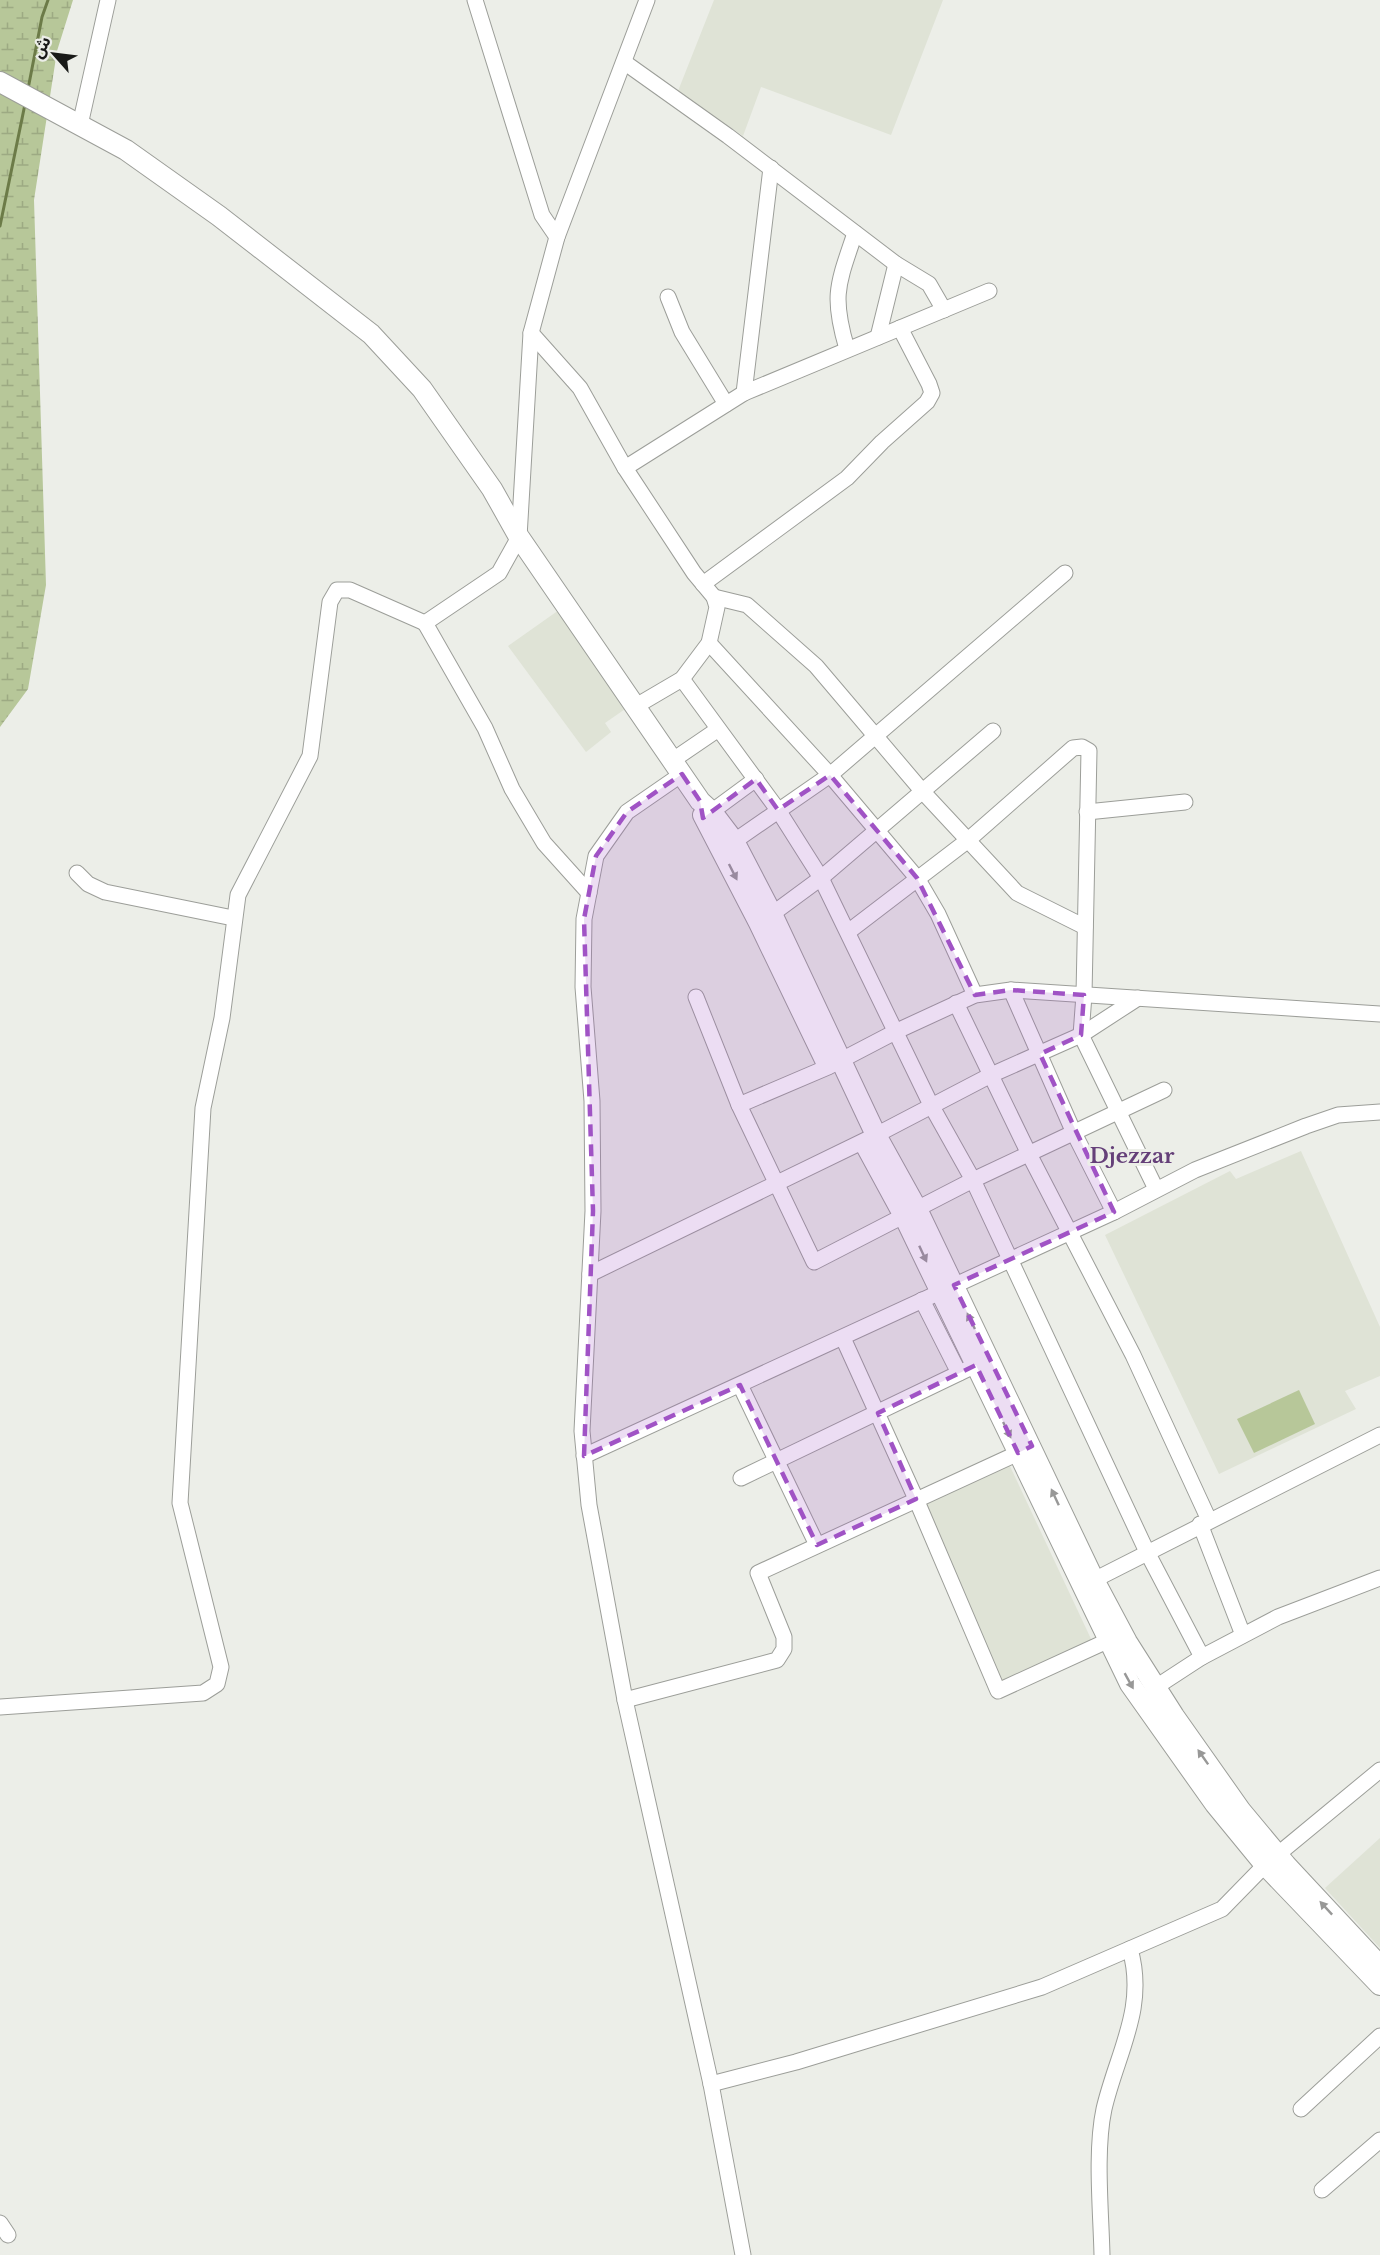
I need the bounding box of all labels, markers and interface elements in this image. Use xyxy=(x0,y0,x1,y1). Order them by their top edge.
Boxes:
north arrow xyxy=(24,24,84,84)
text: ش xyxy=(27,33,55,61)
one-way arrow xyxy=(728,864,738,881)
district label: Djezzar xyxy=(1090,1143,1175,1169)
one-way arrow xyxy=(918,1245,927,1262)
one-way arrow xyxy=(967,1312,976,1329)
one-way arrow xyxy=(1002,1421,1011,1438)
one-way arrow xyxy=(1051,1488,1060,1505)
one-way arrow xyxy=(1124,1672,1134,1689)
one-way arrow xyxy=(1198,1749,1209,1765)
one-way arrow xyxy=(1320,1901,1333,1916)

